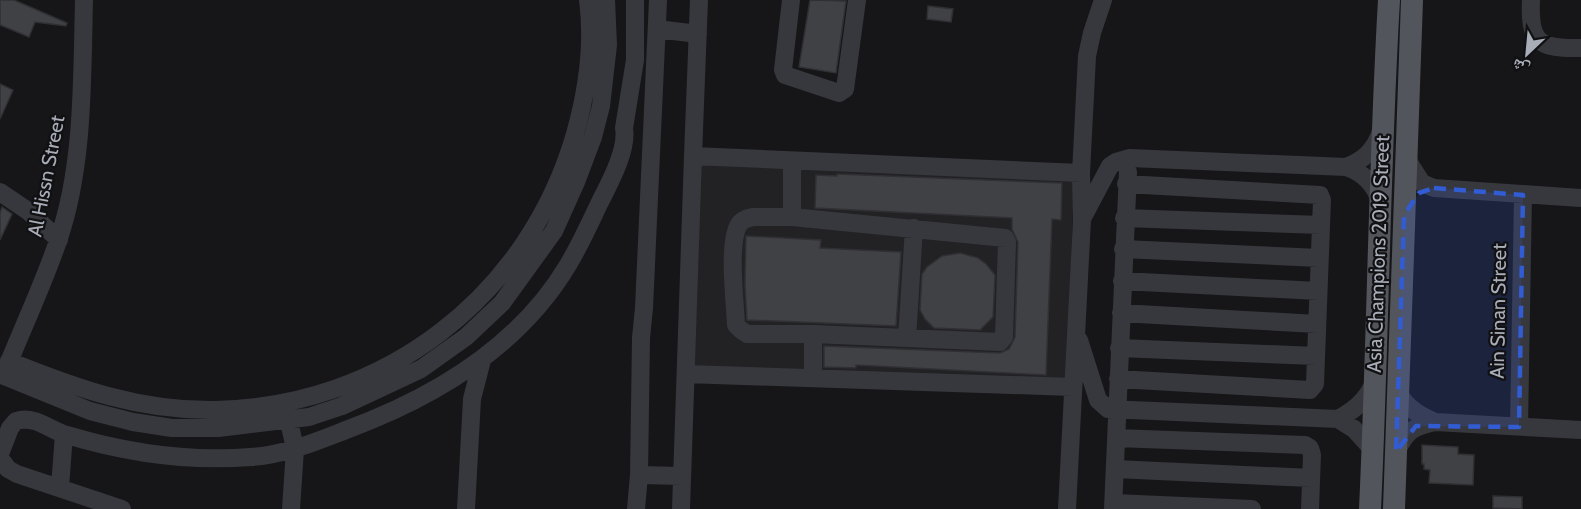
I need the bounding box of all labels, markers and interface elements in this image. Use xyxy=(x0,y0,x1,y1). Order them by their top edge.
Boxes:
north arrow xyxy=(1497,24,1557,84)
text: ش xyxy=(1509,55,1532,79)
street label: Al Hissn Street xyxy=(22,113,70,239)
street label: Asia Champions 2019 Street xyxy=(1362,135,1394,373)
street label: Ain Sinan Street xyxy=(1485,243,1511,379)

